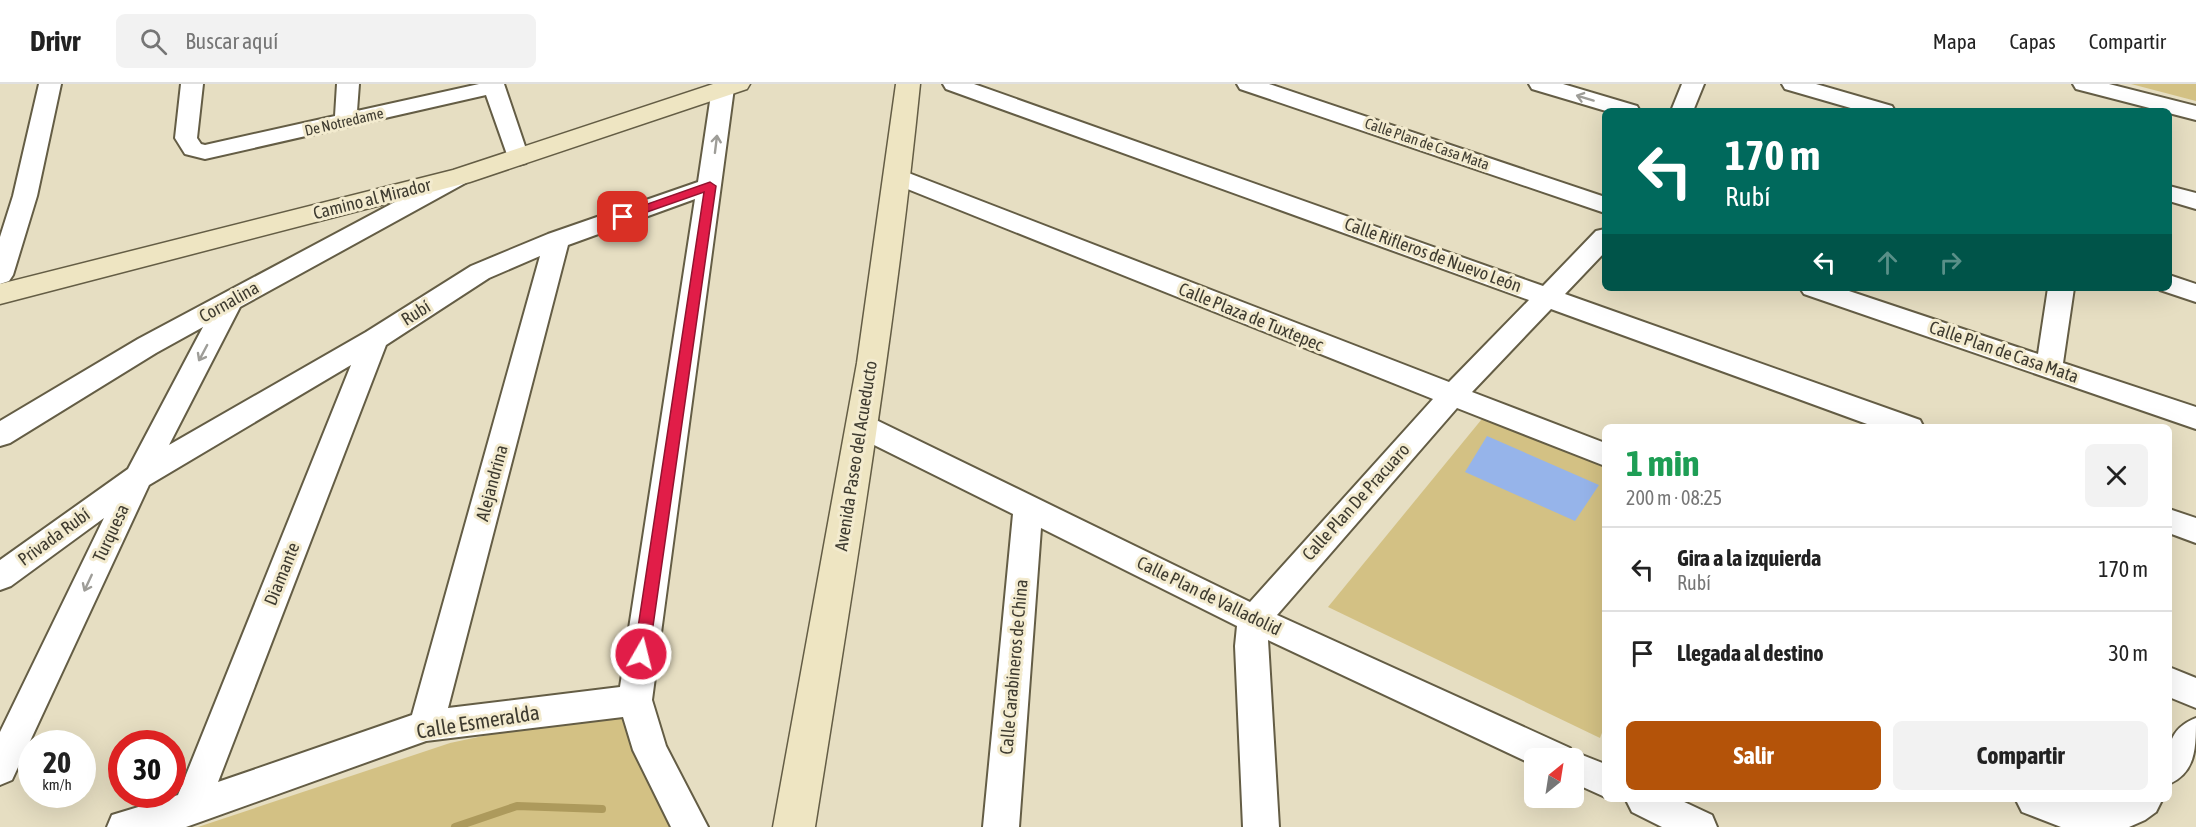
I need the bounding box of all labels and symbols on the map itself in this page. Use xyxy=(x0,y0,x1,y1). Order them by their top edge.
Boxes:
one-way arrow xyxy=(1576,91,1595,102)
street label: De Notredame xyxy=(303,104,385,139)
street label: Calle Plan de Casa Mata xyxy=(1363,114,1492,173)
one-way arrow xyxy=(710,134,721,154)
street label: Camino al Mirador xyxy=(311,174,434,223)
pin xyxy=(597,191,648,242)
street label: Calle Rifleros de Nuevo León xyxy=(1342,213,1525,296)
street label: Cornalina xyxy=(195,277,262,326)
street label: Calle Plaza de Tuxtepec xyxy=(1176,278,1327,355)
street label: Rubí xyxy=(397,296,434,330)
street label: Calle Plan de Casa Mata xyxy=(1927,316,2082,387)
one-way arrow xyxy=(197,343,208,361)
street label: Avenida Paseo del Acueducto xyxy=(830,359,881,552)
street label: Calle Plan De Pracuaro xyxy=(1298,439,1414,564)
street label: Alejandrina xyxy=(471,443,512,523)
street label: Turquesa xyxy=(88,501,133,565)
street label: Privada Rubí xyxy=(14,504,94,570)
street label: Diamante xyxy=(259,539,304,608)
street label: Calle Plan de Valladolid xyxy=(1134,552,1285,640)
one-way arrow xyxy=(81,574,93,592)
street label: Calle Carabineros de China xyxy=(995,579,1032,755)
position arrow xyxy=(609,622,673,686)
street label: Calle Esmeralda xyxy=(415,699,541,743)
speed limit sign: 30 xyxy=(108,730,186,808)
north arrow xyxy=(1524,748,1584,808)

